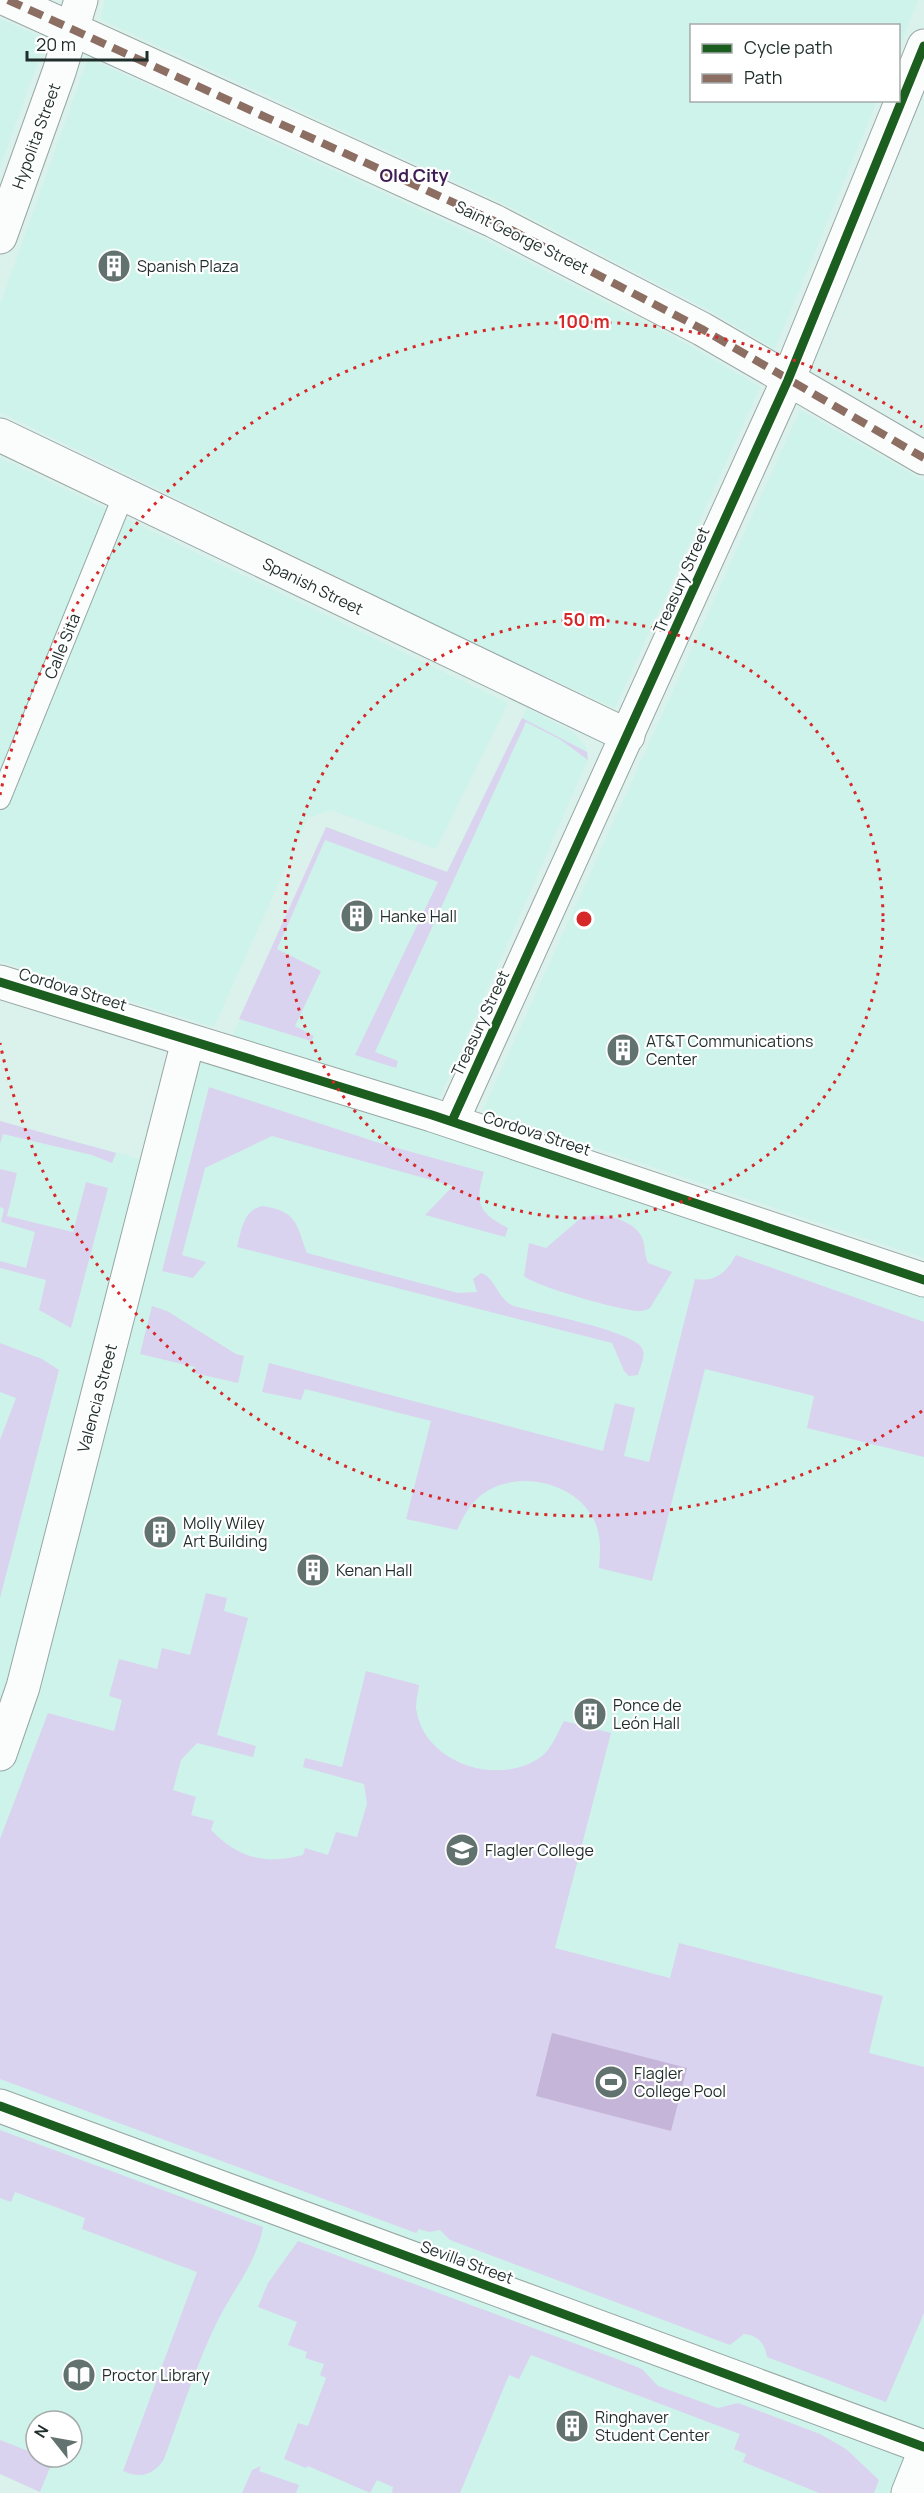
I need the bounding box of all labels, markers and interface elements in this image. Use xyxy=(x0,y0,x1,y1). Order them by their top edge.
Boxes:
scale bar xyxy=(27,24,147,62)
legend xyxy=(690,24,900,102)
text: 20 m xyxy=(36,32,76,56)
text: Cycle path xyxy=(744,35,833,59)
text: Path xyxy=(744,65,782,89)
street label: Hypolita Street xyxy=(7,80,65,192)
district label: Old City xyxy=(379,163,449,187)
street label: Saint George Street xyxy=(451,195,593,279)
building icon: Spanish Plaza xyxy=(96,248,132,284)
place label: Spanish Plaza xyxy=(137,255,239,277)
text: 100 m xyxy=(558,309,610,333)
street label: Treasury Street xyxy=(648,523,714,637)
street label: Spanish Street xyxy=(259,552,367,620)
text: 50 m xyxy=(563,607,605,631)
street label: Calle Sita xyxy=(39,610,85,682)
building icon: Hanke Hall xyxy=(339,898,375,934)
place label: Hanke Hall xyxy=(380,905,457,927)
centre of rings xyxy=(574,909,594,929)
street label: Cordova Street xyxy=(16,962,130,1016)
street label: Treasury Street xyxy=(446,966,514,1080)
place label: AT&T Communications Center xyxy=(646,1030,813,1070)
building icon: AT&T Communications Center xyxy=(605,1032,641,1068)
street label: Cordova Street xyxy=(480,1105,594,1161)
street label: Valencia Street xyxy=(72,1341,122,1455)
place label: Molly Wiley Art Building xyxy=(183,1512,268,1552)
building icon: Molly Wiley Art Building xyxy=(142,1514,178,1550)
building icon: Kenan Hall xyxy=(295,1552,331,1588)
place label: Kenan Hall xyxy=(336,1559,412,1581)
place label: Ponce de León Hall xyxy=(613,1694,682,1734)
building icon: Ponce de León Hall xyxy=(572,1696,608,1732)
school or university icon: Flagler College xyxy=(444,1832,480,1868)
place label: Flagler College xyxy=(485,1839,594,1861)
place label: Flagler College Pool xyxy=(634,2062,726,2102)
sports icon: Flagler College Pool xyxy=(593,2064,629,2100)
street label: Sevilla Street xyxy=(418,2235,516,2289)
library icon: Proctor Library xyxy=(61,2357,97,2393)
place label: Proctor Library xyxy=(102,2364,210,2386)
place label: Ringhaver Student Center xyxy=(595,2406,710,2446)
building icon: Ringhaver Student Center xyxy=(554,2408,590,2444)
north arrow xyxy=(24,2409,84,2469)
text: N xyxy=(29,2421,54,2442)

